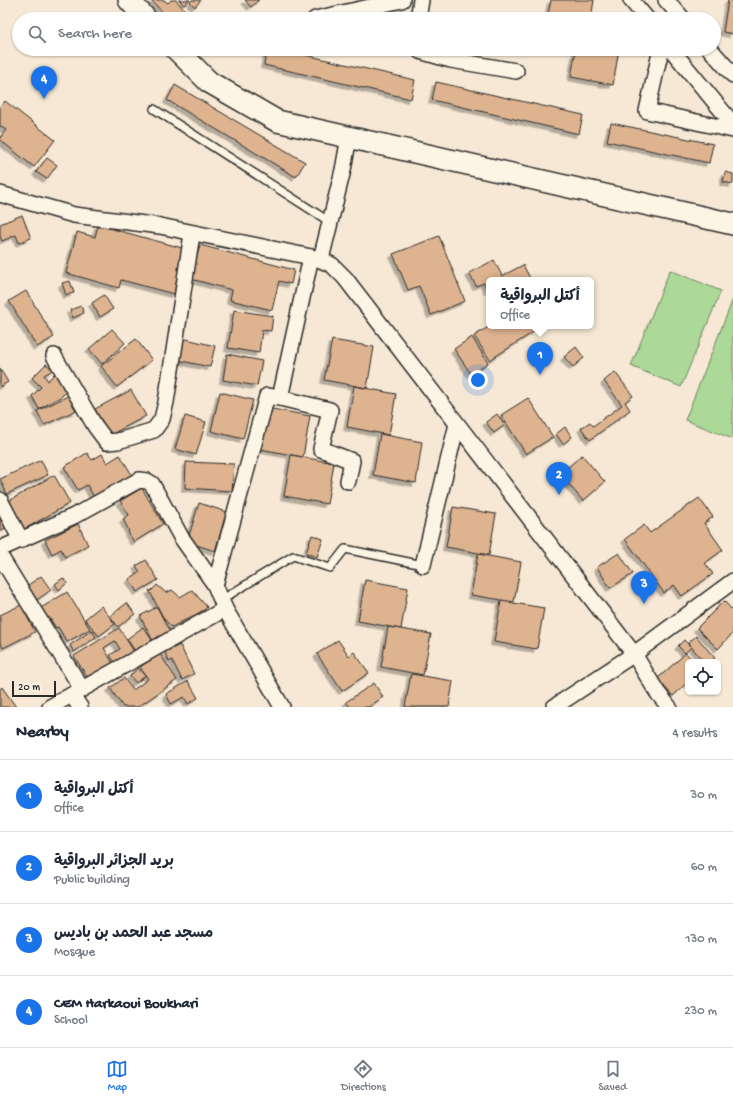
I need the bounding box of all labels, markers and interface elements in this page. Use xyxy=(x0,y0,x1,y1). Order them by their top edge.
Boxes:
search box xyxy=(12,12,721,56)
icon: search xyxy=(26,23,48,45)
text: Search here xyxy=(58,25,132,43)
pin: 4 xyxy=(31,66,57,99)
popup xyxy=(486,277,594,329)
text: أكتل البرواقية xyxy=(500,288,580,306)
text: Office xyxy=(500,308,530,323)
pin: 1 xyxy=(527,342,553,375)
your location xyxy=(468,370,488,390)
pin: 2 xyxy=(546,462,572,495)
pin: 3 xyxy=(631,571,657,604)
map controls xyxy=(685,659,721,695)
button: locate xyxy=(685,659,721,695)
scale bar xyxy=(12,679,56,698)
text: 20 m xyxy=(18,682,40,694)
text: Nearby xyxy=(16,723,69,743)
text: 4 results xyxy=(673,726,717,741)
text: أكتل البرواقية xyxy=(54,781,133,799)
text: 1 xyxy=(26,788,32,803)
text: 30 m xyxy=(691,788,717,803)
text: Office xyxy=(54,801,84,816)
text: بريد الجزائر البرواقية xyxy=(54,853,174,871)
text: 2 xyxy=(26,860,32,875)
text: 60 m xyxy=(691,860,717,875)
text: Public building xyxy=(54,873,130,888)
text: مسجد عبد الحمد بن باديس xyxy=(54,925,213,943)
text: 3 xyxy=(26,932,32,947)
text: 130 m xyxy=(685,932,717,947)
text: Mosque xyxy=(54,945,95,960)
text: CEM Harkaoui Boukhari xyxy=(54,995,198,1013)
text: 4 xyxy=(26,1004,32,1019)
text: 230 m xyxy=(684,1004,717,1019)
text: School xyxy=(54,1013,88,1028)
tab: Map xyxy=(106,1058,128,1094)
tab: Directions xyxy=(341,1058,386,1094)
tab: Saved xyxy=(598,1058,627,1094)

